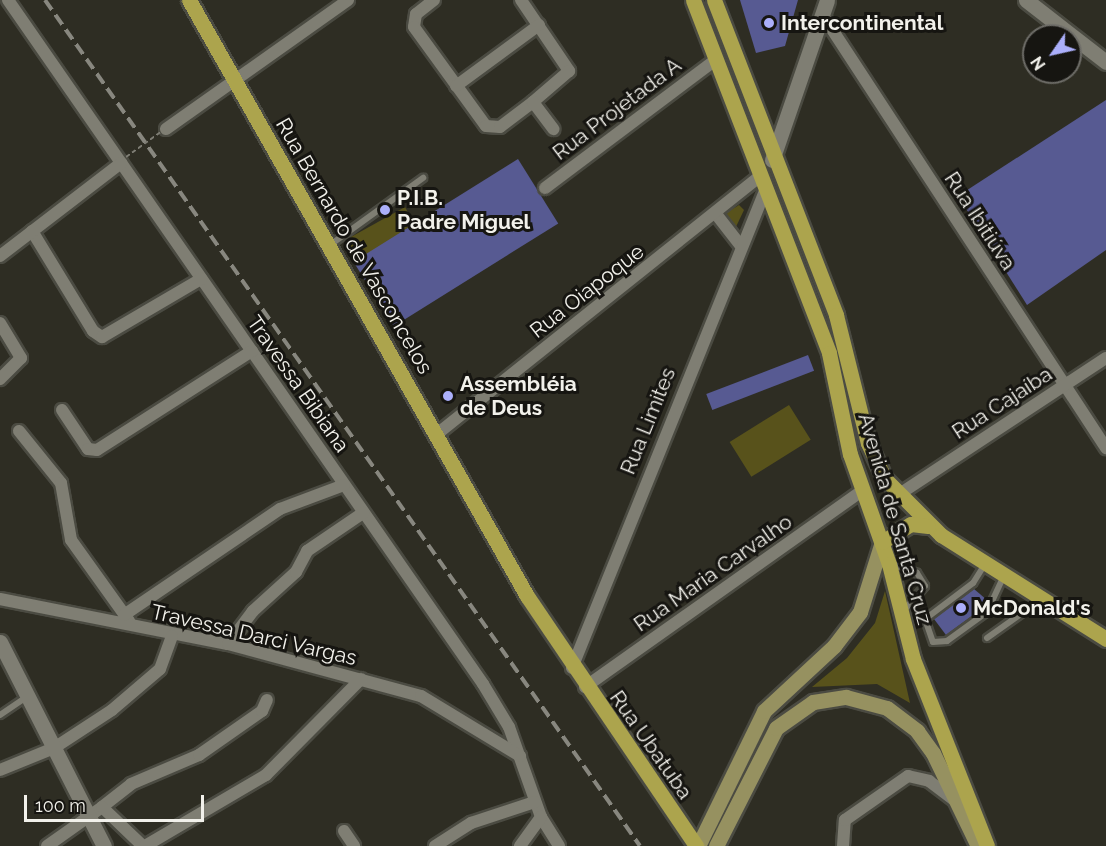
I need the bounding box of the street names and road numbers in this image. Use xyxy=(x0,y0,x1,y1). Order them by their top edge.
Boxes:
street label: Rua Projetada A xyxy=(548,52,686,166)
street label: Rua Bernardo de Vasconcelos xyxy=(270,113,438,379)
street label: Rua Ibitiúva xyxy=(939,167,1021,275)
street label: Rua Oiapoque xyxy=(525,239,649,343)
street label: Travessa Bibiana xyxy=(242,311,354,457)
street label: Rua Cajaíba xyxy=(947,361,1057,445)
street label: Rua Limites xyxy=(615,364,681,478)
street label: Avenida de Santa Cruz xyxy=(853,410,937,628)
street label: Rua Maria Carvalho xyxy=(629,509,797,637)
street label: Travessa Darci Vargas xyxy=(149,599,359,671)
street label: Rua Ubatuba xyxy=(604,686,698,804)

